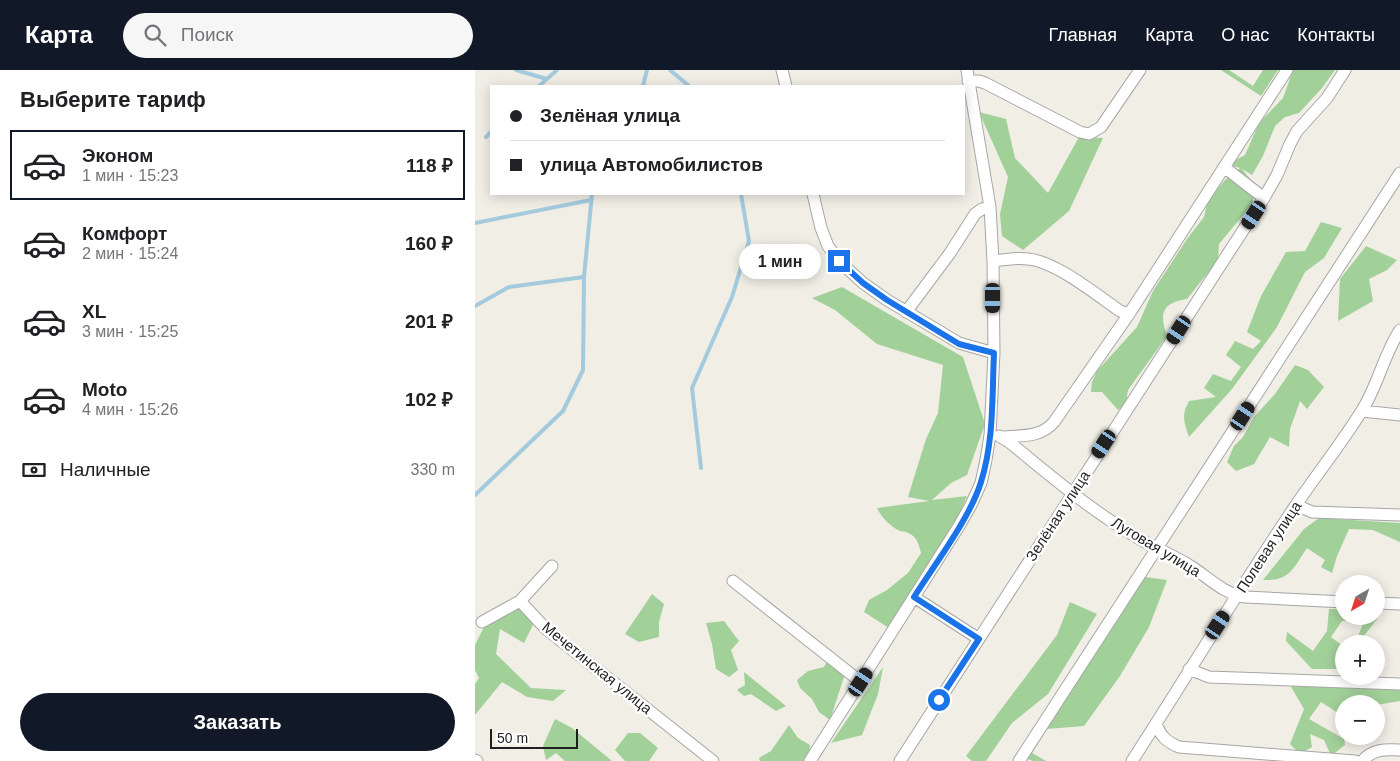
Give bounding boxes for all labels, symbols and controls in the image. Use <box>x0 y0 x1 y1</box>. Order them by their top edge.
search box <box>123 13 473 58</box>
text: Карта <box>25 21 93 48</box>
icon: search <box>141 21 169 49</box>
text: Поиск <box>181 24 233 45</box>
text: Главная <box>1049 25 1117 45</box>
text: Карта <box>1145 25 1193 45</box>
text: О нас <box>1221 25 1269 45</box>
text: Контакты <box>1297 25 1375 45</box>
text: Выберите тариф <box>20 87 206 112</box>
text: Зелёная улица <box>540 105 680 126</box>
icon: car <box>22 143 67 188</box>
text: Эконом <box>82 145 153 166</box>
text: улица Автомобилистов <box>540 154 763 175</box>
text: 118 ₽ <box>406 155 453 176</box>
text: 1 мин · 15:23 <box>82 167 178 184</box>
car <box>1239 198 1268 232</box>
icon: car <box>22 221 67 266</box>
text: Комфорт <box>82 223 167 244</box>
text: 160 ₽ <box>405 233 453 254</box>
callout: 1 мин <box>739 244 821 278</box>
text: 2 мин · 15:24 <box>82 245 178 262</box>
route end <box>828 250 850 272</box>
text: 1 мин <box>758 253 802 270</box>
car <box>985 283 1000 313</box>
icon: car <box>22 299 67 344</box>
text: XL <box>82 301 106 322</box>
text: 201 ₽ <box>405 311 453 332</box>
car <box>1164 313 1193 347</box>
text: 3 мин · 15:25 <box>82 323 178 340</box>
icon: car <box>22 377 67 422</box>
text: Moto <box>82 379 127 400</box>
text: 102 ₽ <box>405 389 453 410</box>
car <box>1228 399 1257 433</box>
text: 4 мин · 15:26 <box>82 401 178 418</box>
car <box>1089 427 1118 461</box>
icon: cash <box>20 456 48 484</box>
text: Наличные <box>60 459 151 480</box>
text: 330 m <box>411 461 455 478</box>
street label: Зелёная улица <box>1022 467 1093 564</box>
street label: Полевая улица <box>1233 497 1305 596</box>
street label: Луговая улица <box>1109 513 1204 580</box>
north arrow <box>1335 575 1385 625</box>
map controls <box>1335 575 1385 745</box>
car <box>1203 608 1232 642</box>
street label: Мечетинская улица <box>539 618 656 717</box>
button: + <box>1335 635 1385 685</box>
car <box>846 665 875 699</box>
route start <box>928 689 950 711</box>
button: Заказать <box>20 693 455 751</box>
button: − <box>1335 695 1385 745</box>
scale bar <box>490 726 577 749</box>
text: 50 m <box>497 730 528 746</box>

